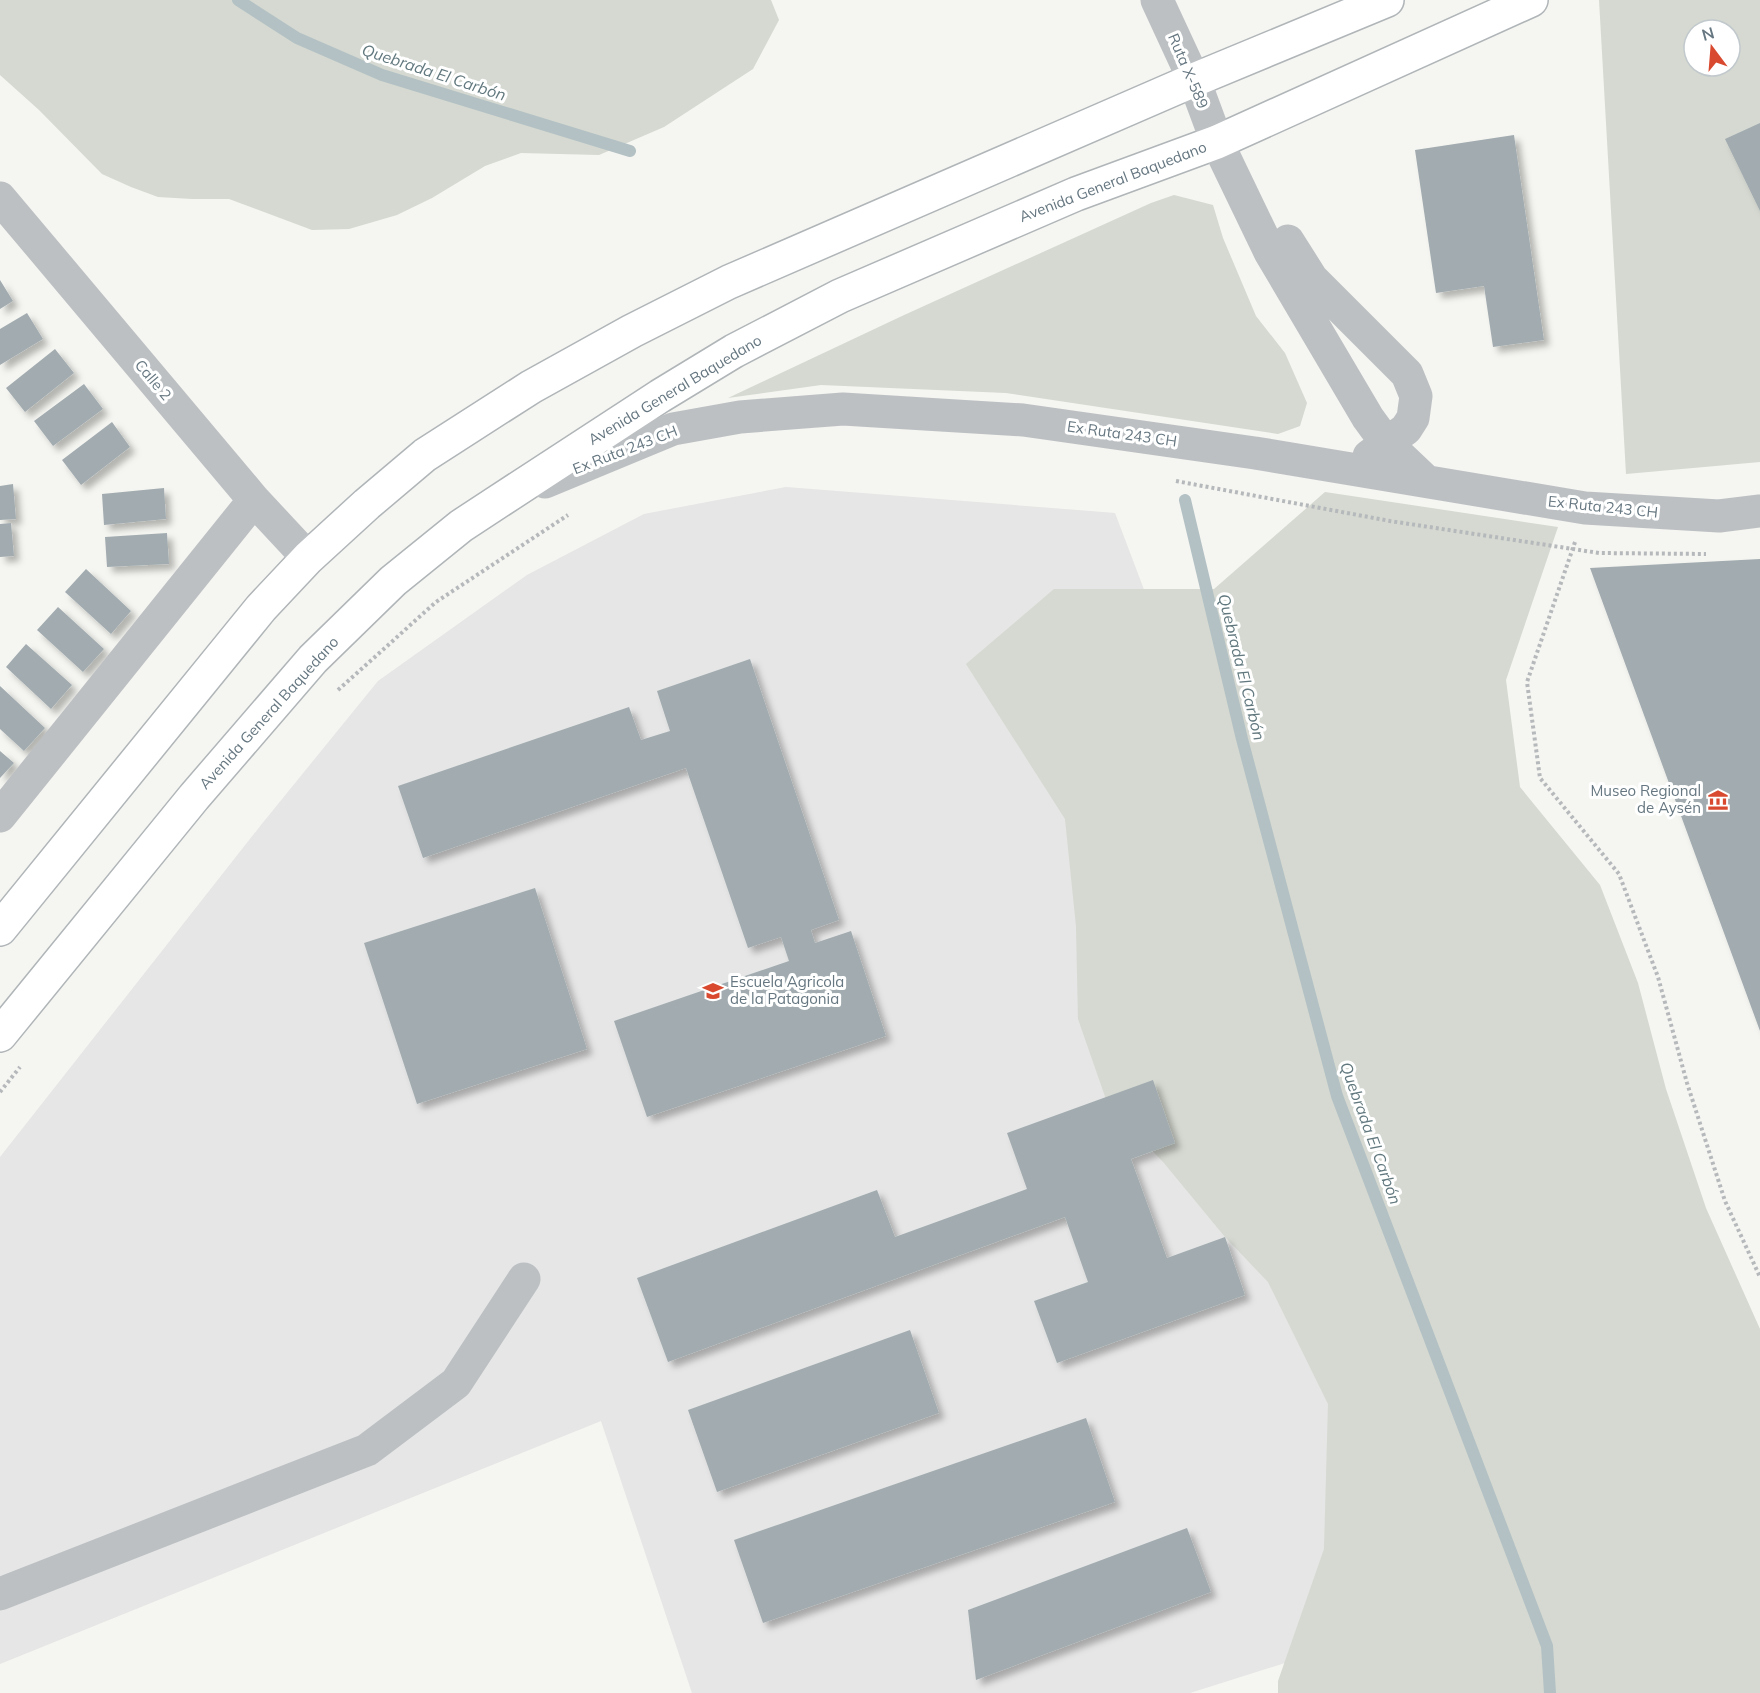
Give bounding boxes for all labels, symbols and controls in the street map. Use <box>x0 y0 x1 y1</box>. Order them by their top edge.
north arrow <box>1682 18 1742 78</box>
text: N <box>1699 22 1716 45</box>
street label: Ruta X-589 <box>1164 30 1213 111</box>
water label: Quebrada El Carbón <box>359 39 509 105</box>
street label: Avenida General Baquedano <box>1016 137 1209 226</box>
street label: Avenida General Baquedano <box>584 330 765 449</box>
street label: Calle 2 <box>131 355 176 404</box>
street label: Ex Ruta 243 CH <box>1066 416 1178 451</box>
street label: Ex Ruta 243 CH <box>570 421 680 478</box>
street label: Ex Ruta 243 CH <box>1547 491 1659 522</box>
water label: Quebrada El Carbón <box>1214 592 1270 742</box>
street label: Avenida General Baquedano <box>195 632 342 793</box>
place label: Museo Regional de Aysén <box>1590 781 1701 817</box>
museum icon: Museo Regional de Aysén <box>1706 788 1730 812</box>
place label: Escuela Agricola de la Patagonia <box>730 972 844 1008</box>
school or university icon: Escuela Agricola de la Patagonia <box>701 979 725 1003</box>
water label: Quebrada El Carbón <box>1336 1059 1406 1207</box>

